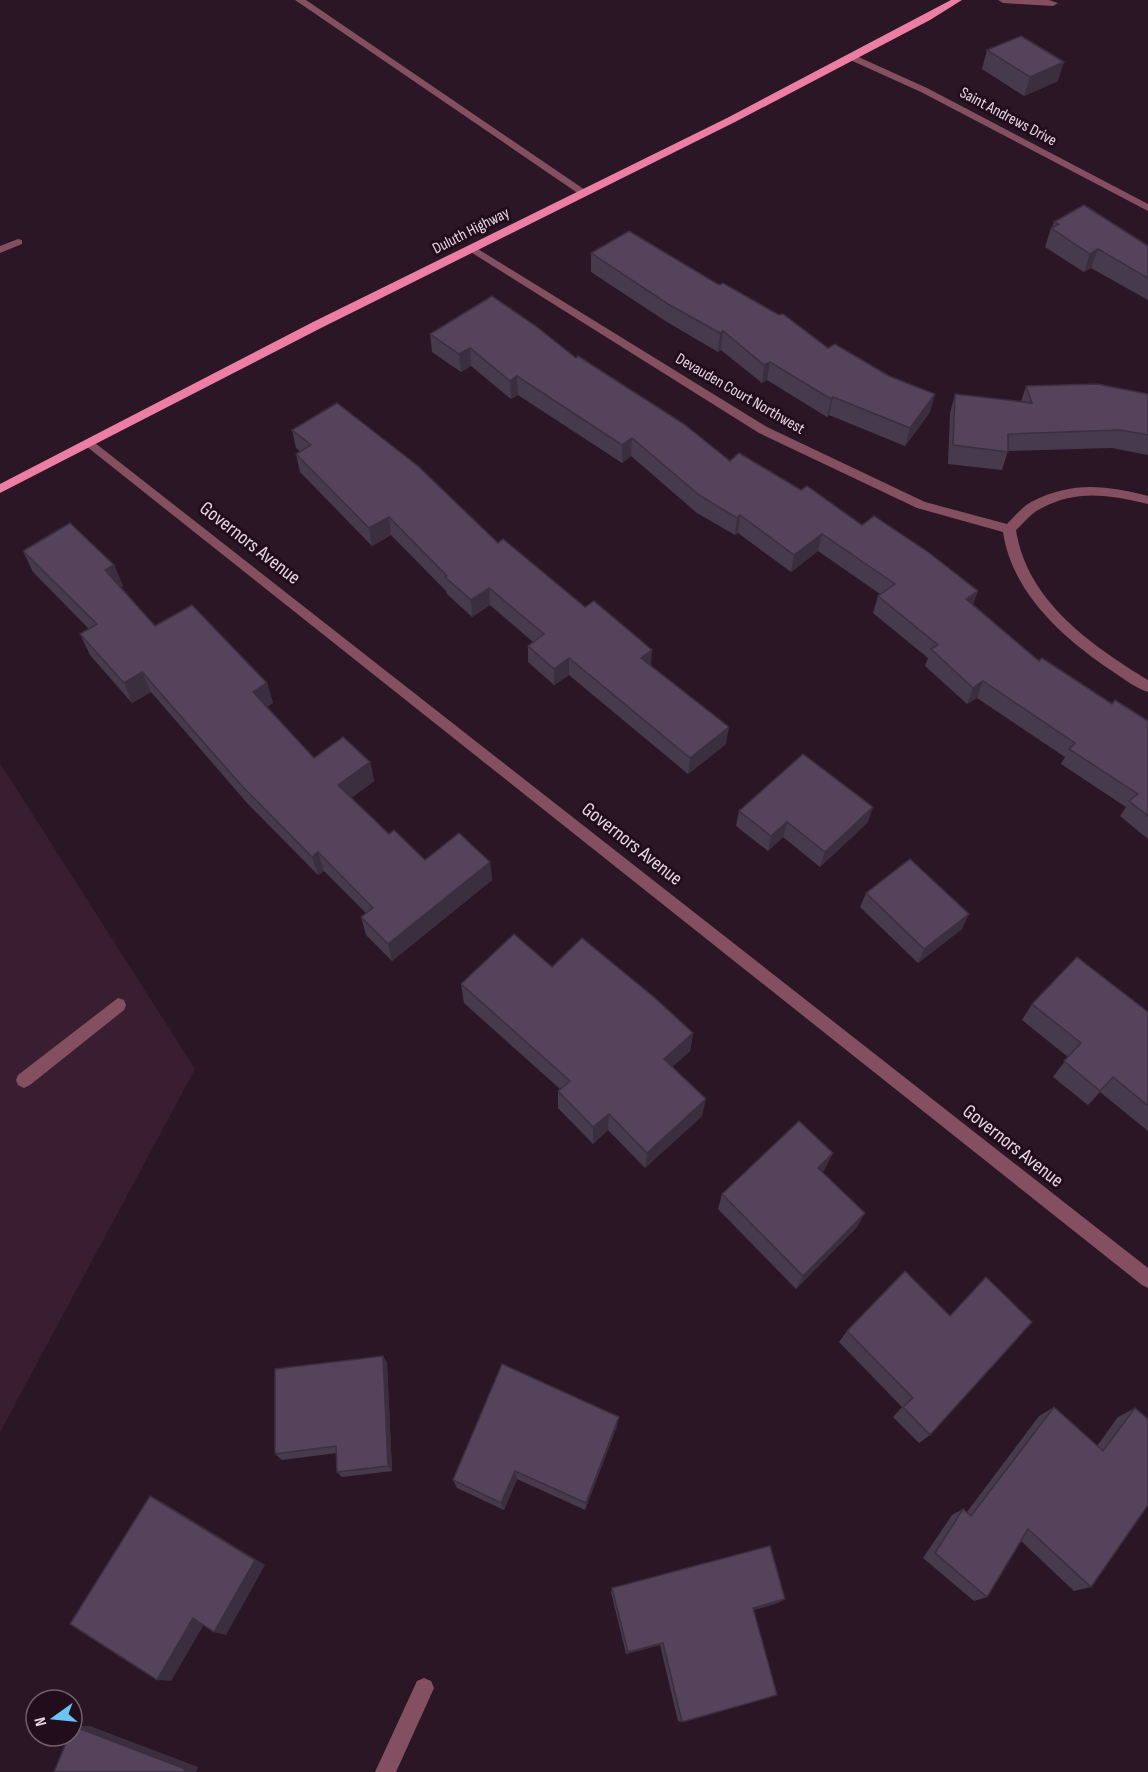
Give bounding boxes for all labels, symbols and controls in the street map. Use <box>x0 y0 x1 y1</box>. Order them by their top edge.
street label: Saint Andrews Drive <box>956 84 1060 150</box>
street label: Duluth Highway <box>429 204 513 258</box>
street label: Devauden Court Northwest <box>672 349 808 439</box>
street label: Governors Avenue <box>195 496 305 590</box>
street label: Governors Avenue <box>577 797 687 891</box>
street label: Governors Avenue <box>958 1099 1068 1193</box>
north arrow <box>24 1688 84 1748</box>
text: N <box>31 1715 51 1728</box>

